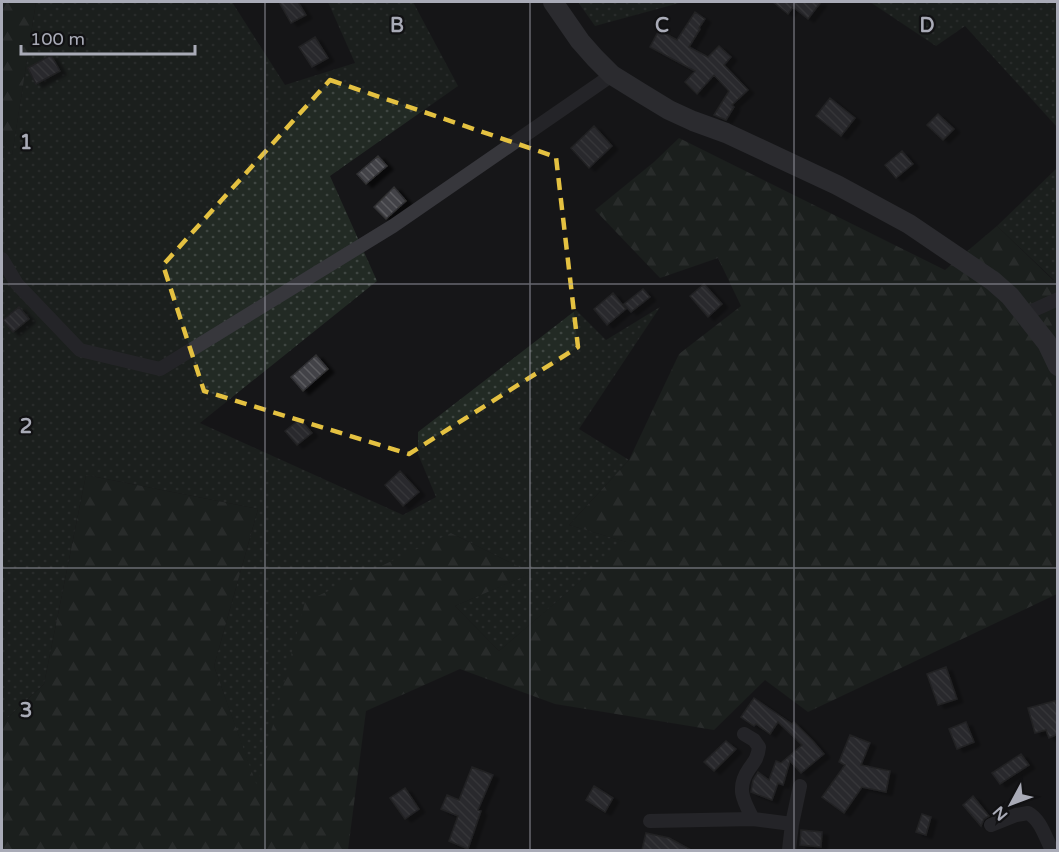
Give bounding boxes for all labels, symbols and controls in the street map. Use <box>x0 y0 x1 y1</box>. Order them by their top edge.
text: B <box>390 14 404 38</box>
text: C <box>655 14 669 38</box>
text: D <box>919 14 935 38</box>
scale bar <box>21 18 195 56</box>
text: 100 m <box>30 28 85 50</box>
text: 1 <box>20 131 32 155</box>
text: 2 <box>20 415 32 439</box>
text: 3 <box>20 699 32 723</box>
north arrow <box>981 774 1041 834</box>
text: N <box>989 802 1012 825</box>

